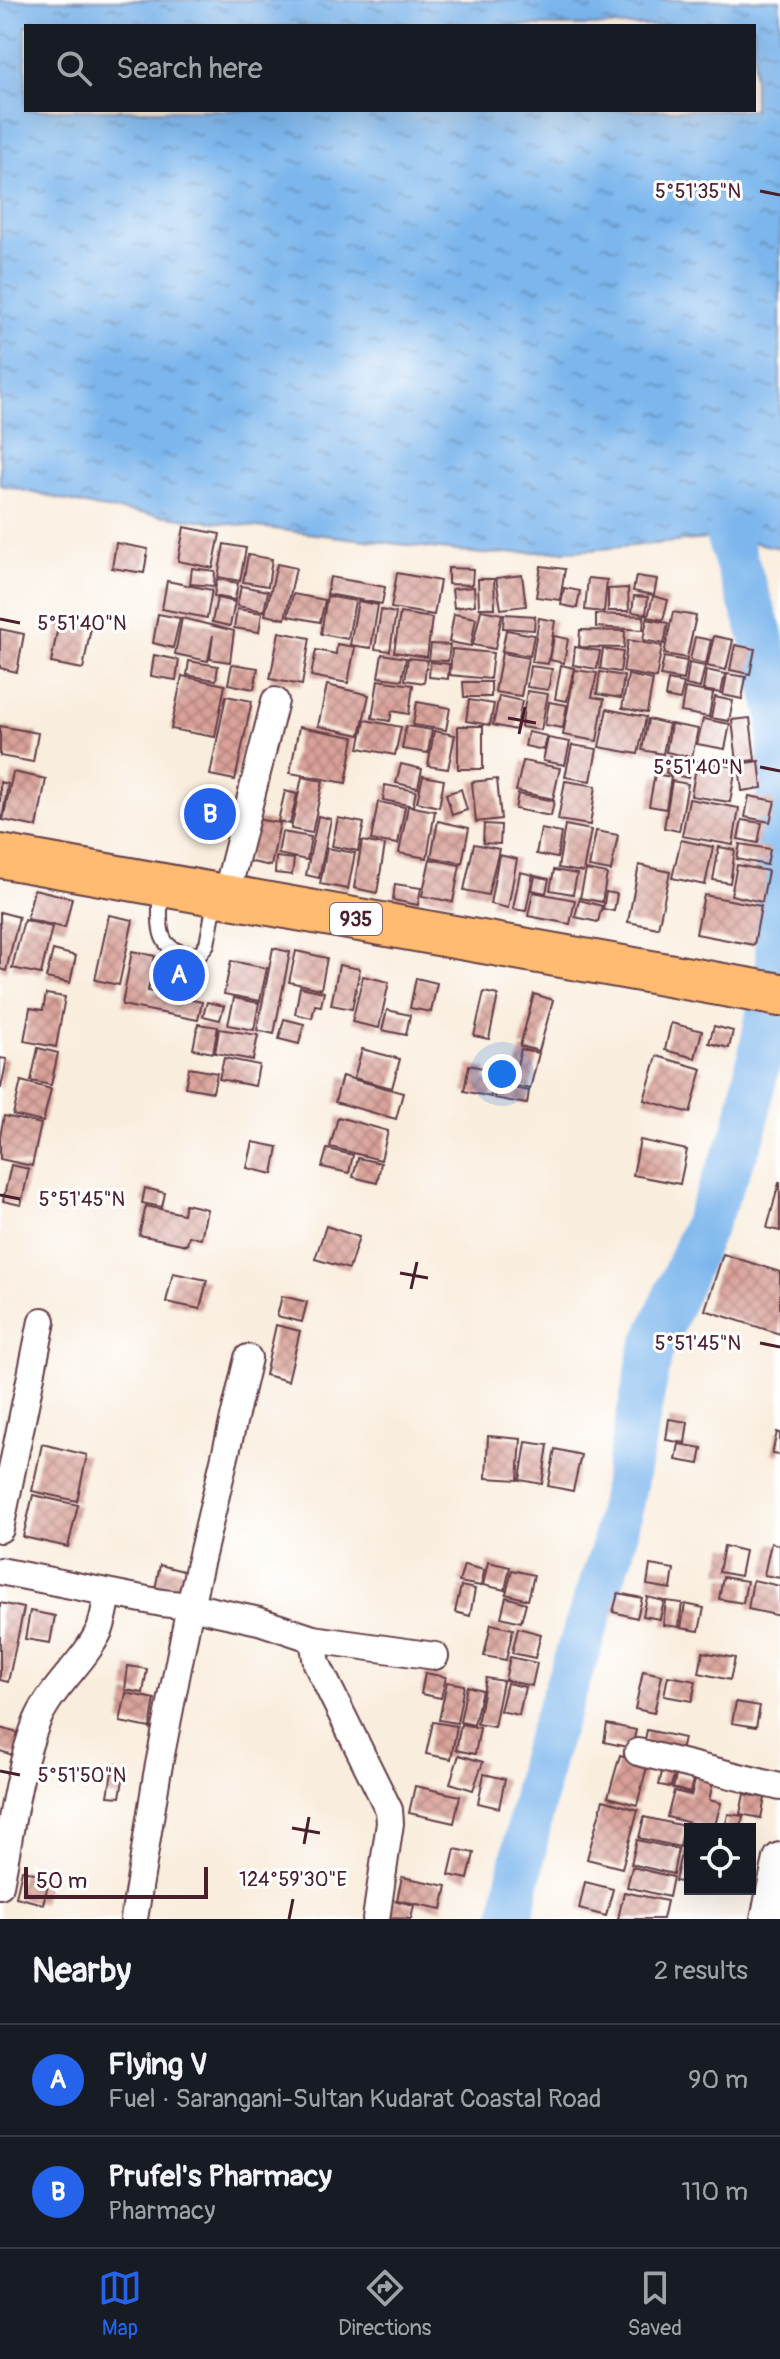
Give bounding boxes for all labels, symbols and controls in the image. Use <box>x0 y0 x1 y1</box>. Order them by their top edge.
search box <box>24 24 756 112</box>
icon: search <box>52 46 96 90</box>
text: Search here <box>116 50 263 87</box>
text: 5°51'35"N <box>655 179 741 204</box>
text: 5°51'40"N <box>37 611 127 636</box>
text: 5°51'40"N <box>653 755 743 780</box>
pin: B <box>184 784 236 844</box>
road number: 935 <box>330 903 382 935</box>
pin: A <box>153 945 205 1005</box>
your location <box>482 1054 522 1094</box>
text: 5°51'45"N <box>39 1187 125 1212</box>
text: 5°51'45"N <box>655 1331 741 1356</box>
text: 5°51'50"N <box>38 1763 126 1788</box>
map controls <box>684 1823 756 1895</box>
button: locate <box>684 1823 756 1895</box>
scale bar <box>24 1863 208 1899</box>
text: 50 m <box>36 1867 87 1895</box>
text: 124°59'30"E <box>239 1867 347 1892</box>
text: Nearby <box>32 1950 131 1993</box>
text: 2 results <box>654 1955 748 1987</box>
text: Flying V <box>108 2046 208 2083</box>
text: A <box>50 2064 66 2096</box>
text: 90 m <box>688 2064 748 2096</box>
text: Fuel · Sarangani-Sultan Kudarat Coastal Road <box>108 2083 602 2115</box>
text: Prufel's Pharmacy <box>108 2158 332 2195</box>
text: B <box>51 2176 65 2208</box>
text: 110 m <box>681 2176 748 2208</box>
text: Pharmacy <box>108 2195 215 2227</box>
tab: Map <box>98 2266 142 2342</box>
tab: Directions <box>338 2266 431 2342</box>
tab: Saved <box>627 2266 682 2342</box>

